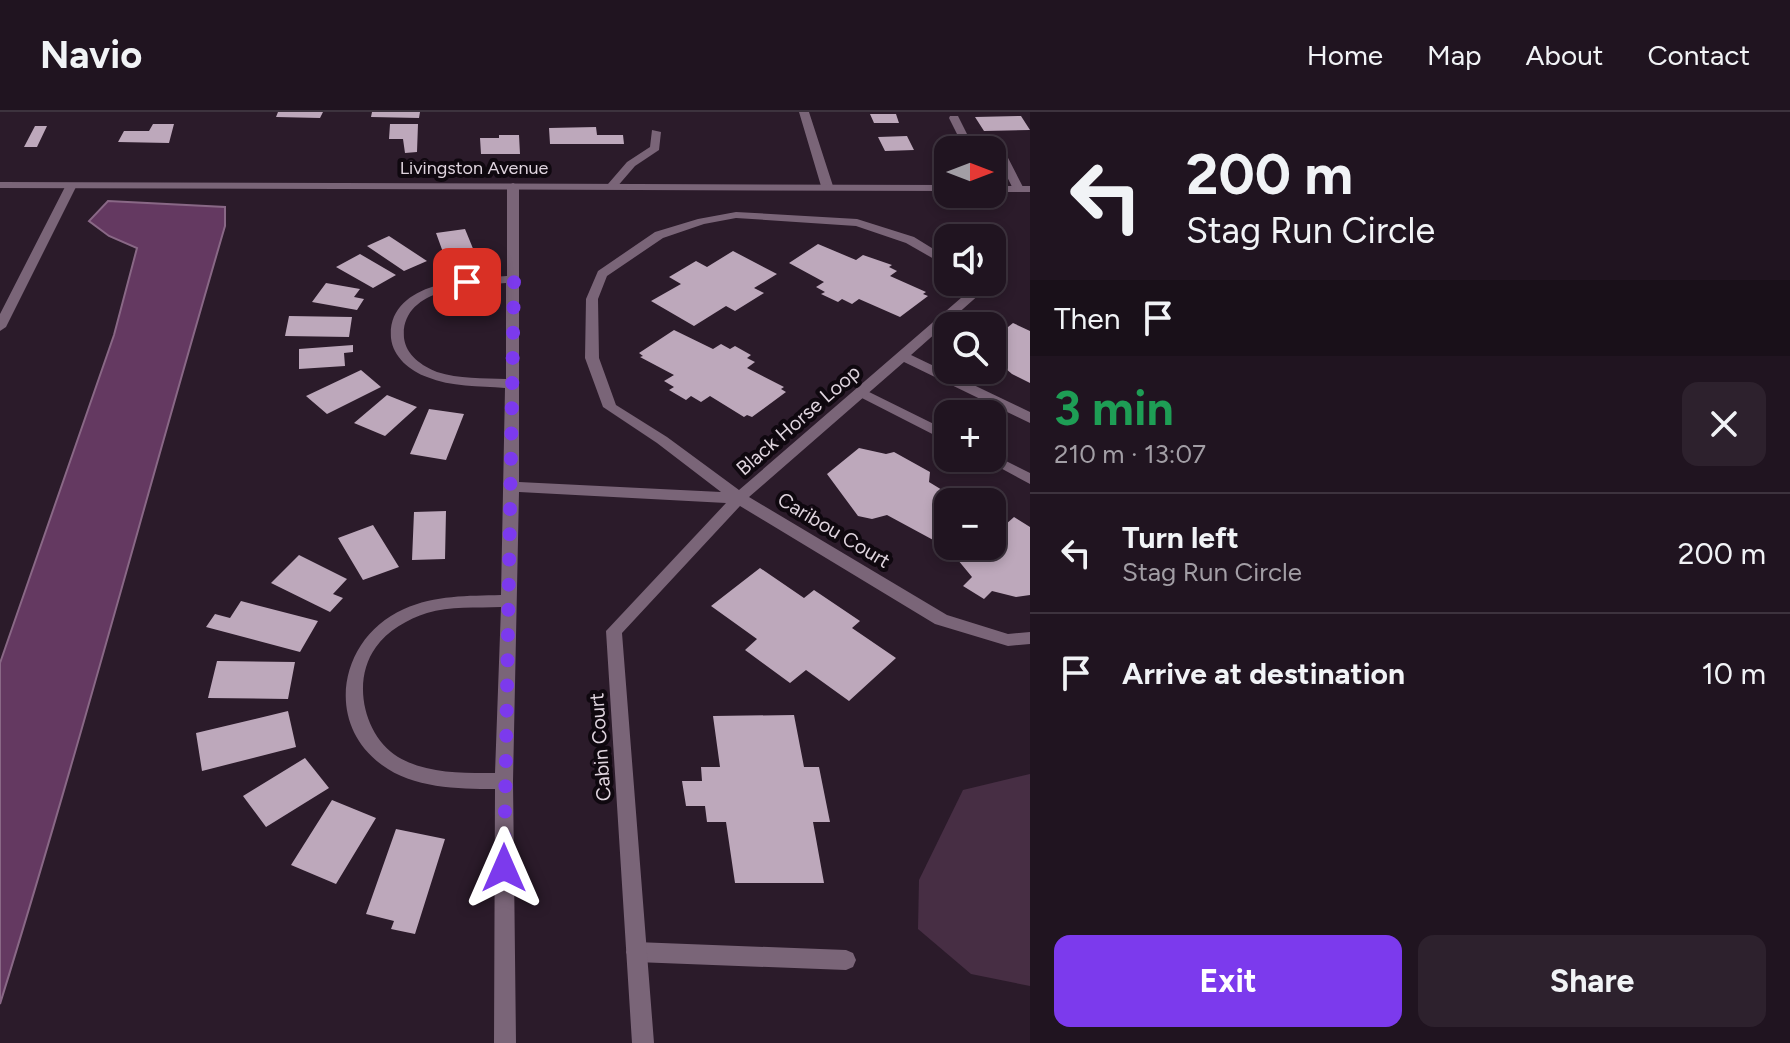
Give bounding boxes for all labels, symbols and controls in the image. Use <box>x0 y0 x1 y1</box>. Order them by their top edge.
text: Navio <box>40 32 142 78</box>
text: Home <box>1307 38 1383 72</box>
text: Map <box>1427 38 1482 72</box>
text: About <box>1526 38 1603 72</box>
text: Contact <box>1647 38 1750 72</box>
north arrow <box>934 136 1006 208</box>
map controls <box>934 136 1006 560</box>
text: 200 m <box>1186 141 1353 208</box>
icon: left <box>1054 144 1158 248</box>
street label: Livingston Avenue <box>400 157 548 179</box>
text: Stag Run Circle <box>1186 209 1435 252</box>
button: sound <box>934 224 1006 296</box>
pin <box>433 248 501 316</box>
icon: arrive <box>445 260 489 304</box>
icon: arrive <box>1136 296 1180 340</box>
text: Then <box>1054 300 1120 337</box>
button: search <box>934 312 1006 384</box>
street label: Black Horse Loop <box>731 360 865 480</box>
text: 3 min <box>1054 379 1174 437</box>
button: close <box>1682 382 1766 466</box>
button: + <box>934 400 1006 472</box>
text: 210 m · 13:07 <box>1054 438 1206 470</box>
street label: Caribou Court <box>773 487 895 573</box>
button: − <box>934 488 1006 560</box>
text: Turn left <box>1122 519 1239 556</box>
icon: left <box>1054 531 1098 575</box>
text: 200 m <box>1678 535 1766 572</box>
text: Stag Run Circle <box>1122 556 1302 588</box>
icon: arrive <box>1054 651 1098 695</box>
text: Arrive at destination <box>1122 655 1405 692</box>
text: 10 m <box>1701 655 1766 692</box>
street label: Cabin Court <box>584 692 616 802</box>
position arrow <box>462 826 546 910</box>
button: Exit <box>1054 935 1402 1027</box>
button: Share <box>1418 935 1766 1027</box>

